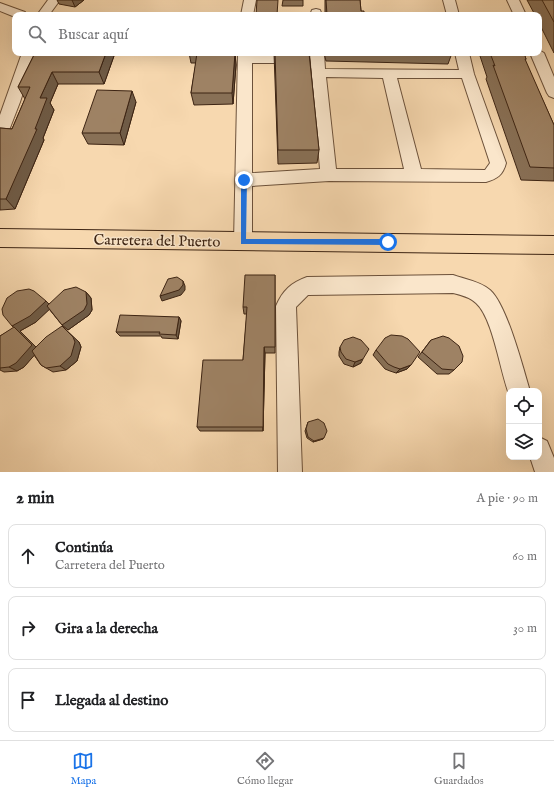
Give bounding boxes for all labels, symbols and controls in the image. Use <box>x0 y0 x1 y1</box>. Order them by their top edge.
search box <box>12 12 542 56</box>
icon: search <box>26 23 48 45</box>
text: Buscar aquí <box>58 25 128 44</box>
route end <box>235 171 253 189</box>
street label: Carretera del Puerto <box>93 230 221 252</box>
route start <box>379 233 397 251</box>
map controls <box>506 388 542 460</box>
button: locate <box>506 388 542 424</box>
button: layers <box>506 424 542 460</box>
text: 2 min <box>16 488 54 509</box>
text: A pie · 90 m <box>477 490 538 507</box>
text: Continúa <box>55 538 113 557</box>
icon: ahead <box>17 545 39 567</box>
text: 60 m <box>512 548 537 565</box>
text: Carretera del Puerto <box>55 557 165 574</box>
icon: right <box>17 617 39 639</box>
text: Gira a la derecha <box>55 619 158 638</box>
text: 30 m <box>513 620 537 637</box>
icon: arrive <box>17 689 39 711</box>
text: Llegada al destino <box>55 691 168 710</box>
tab: Mapa <box>70 750 96 788</box>
tab: Cómo llegar <box>237 750 293 788</box>
tab: Guardados <box>434 750 484 788</box>

